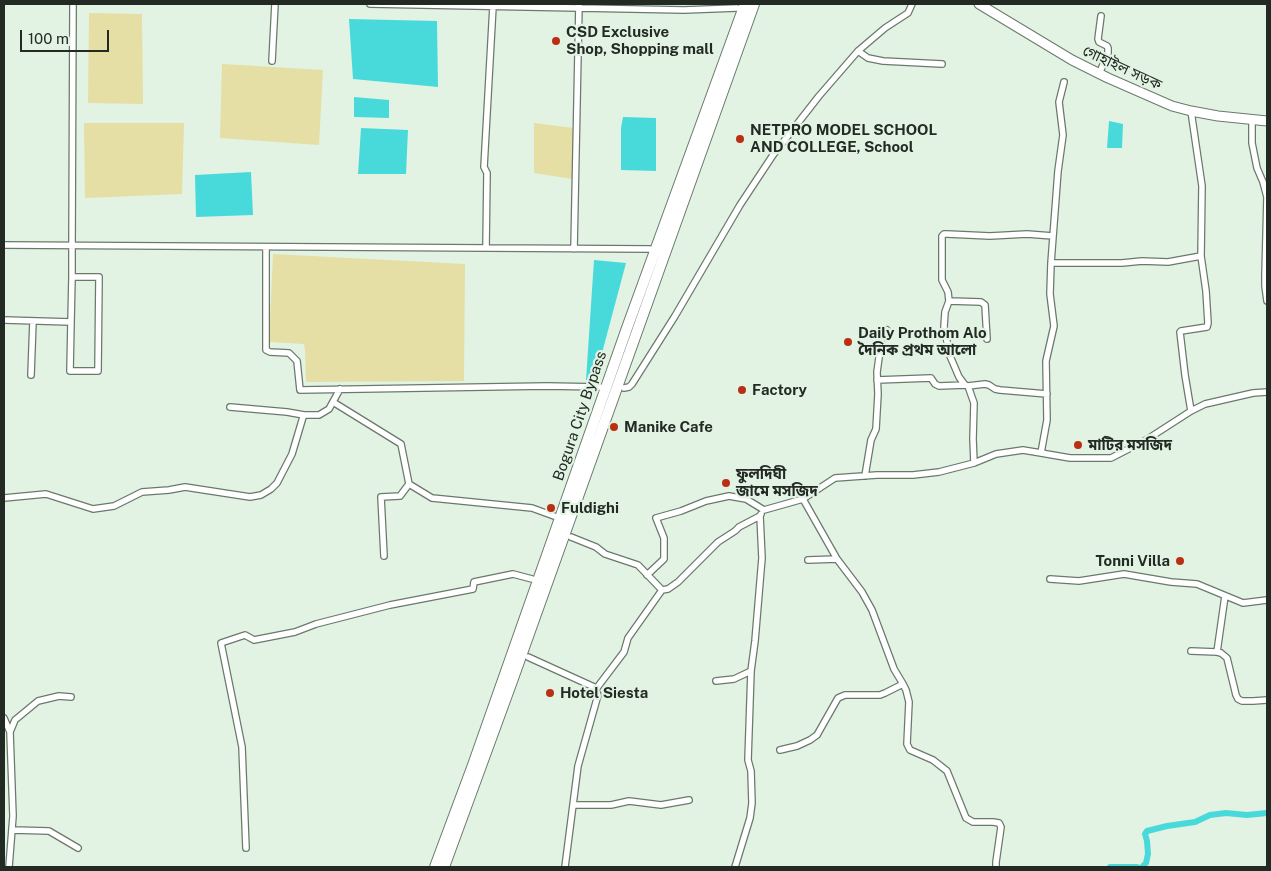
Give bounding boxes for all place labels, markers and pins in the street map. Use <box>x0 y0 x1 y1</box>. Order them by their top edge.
place label: CSD Exclusive Shop, Shopping mall <box>566 23 714 58</box>
marker: CSD Exclusive Shop, Shopping mall <box>550 35 562 47</box>
place label: NETPRO MODEL SCHOOL AND COLLEGE, School <box>750 121 937 156</box>
marker: NETPRO MODEL SCHOOL AND COLLEGE, School <box>734 133 746 145</box>
place label: Daily Prothom Alo দৈনিক প্রথম আলো <box>858 324 987 359</box>
marker: Daily Prothom Alo দৈনিক প্রথম আলো <box>842 336 854 348</box>
place label: Factory <box>752 381 807 399</box>
marker: Factory <box>736 384 748 396</box>
place label: Manike Cafe <box>624 418 713 436</box>
marker: Manike Cafe <box>608 421 620 433</box>
place label: মাটির মসজিদ <box>1088 436 1172 454</box>
marker: মাটির মসজিদ <box>1072 439 1084 451</box>
place label: ফুলদিঘী জামে মসজিদ <box>736 465 818 500</box>
marker: ফুলদিঘী জামে মসজিদ <box>720 477 732 489</box>
place label: Fuldighi <box>561 499 619 517</box>
marker: Fuldighi <box>545 502 557 514</box>
place label: Tonni Villa <box>1095 552 1170 570</box>
marker: Tonni Villa <box>1174 555 1186 567</box>
place label: Hotel Siesta <box>560 684 648 702</box>
marker: Hotel Siesta <box>544 687 556 699</box>

